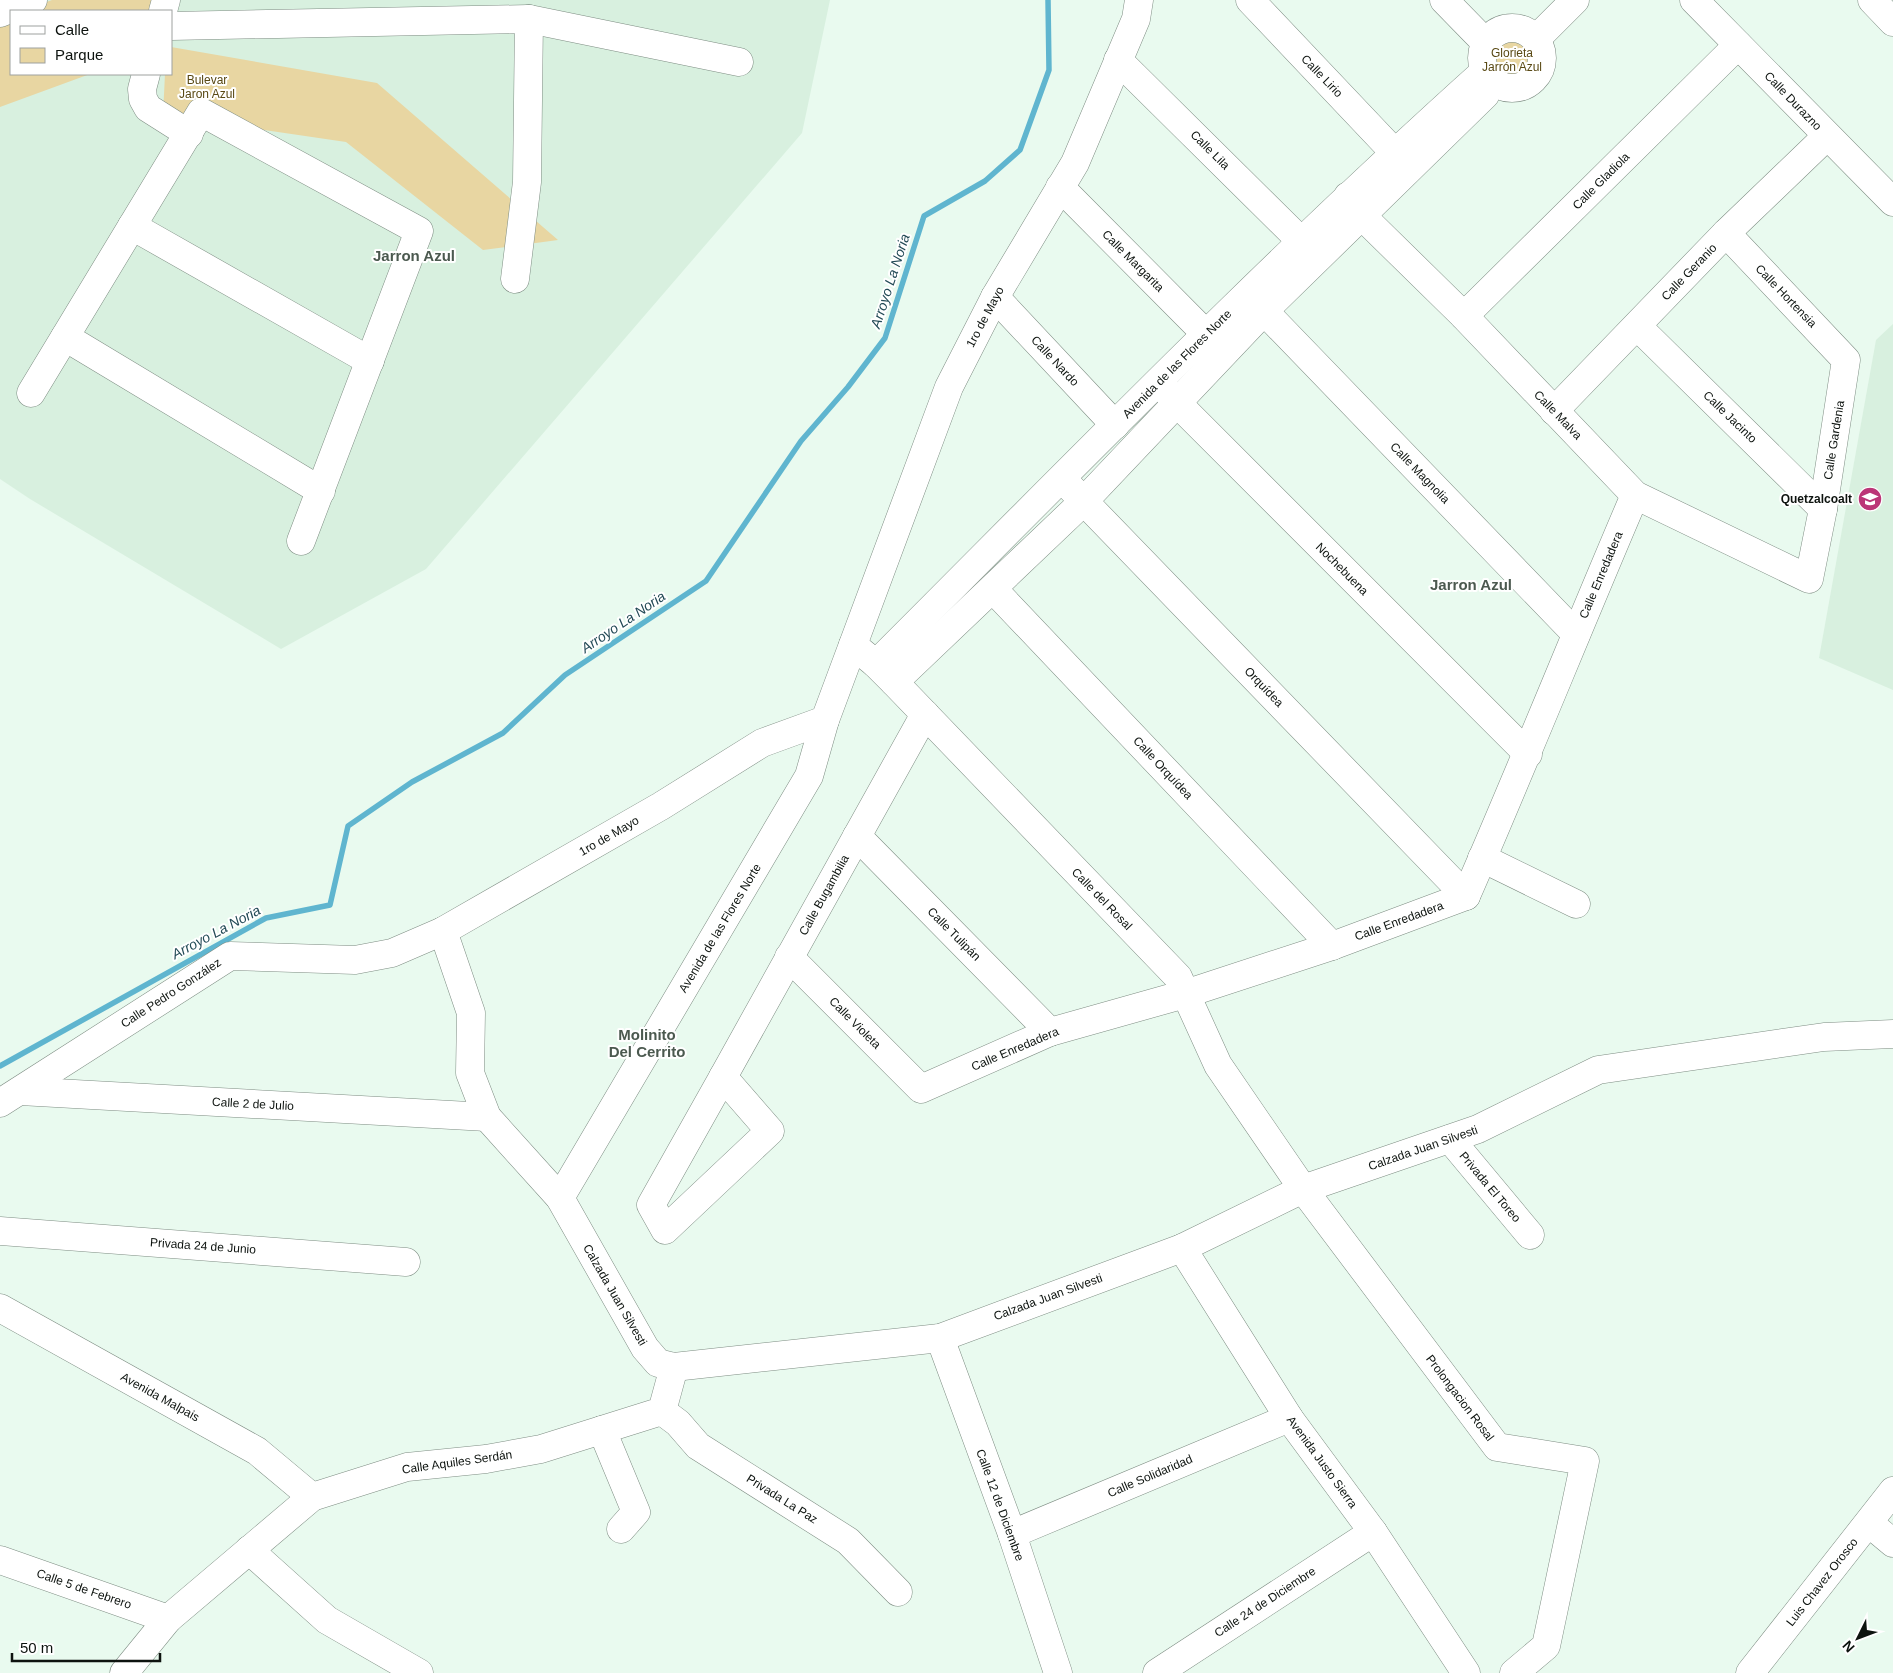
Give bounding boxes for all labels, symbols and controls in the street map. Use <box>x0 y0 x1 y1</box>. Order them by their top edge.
legend <box>10 10 172 75</box>
text: Calle <box>55 21 89 38</box>
text: Parque <box>55 46 103 63</box>
park label: Glorieta Jarrón Azul <box>1482 46 1542 74</box>
street label: Calle Lirio <box>1298 52 1346 100</box>
street label: Calle Durazno <box>1762 69 1825 133</box>
park label: Bulevar Jaron Azul <box>179 73 235 101</box>
street label: Calle Lila <box>1188 128 1233 173</box>
street label: Calle Gladiola <box>1570 149 1633 212</box>
street label: Calle Margarita <box>1099 227 1167 295</box>
water label: Arroyo La Noria <box>867 232 913 331</box>
street label: Calle Geranio <box>1658 241 1720 303</box>
district label: Jarron Azul <box>373 247 455 264</box>
street label: Calle Hortensia <box>1752 262 1820 331</box>
street label: 1ro de Mayo <box>963 284 1007 350</box>
street label: Avenida de las Flores Norte <box>1120 307 1234 421</box>
street label: Calle Nardo <box>1028 333 1082 389</box>
street label: Calle Malva <box>1531 388 1585 443</box>
street label: Calle Jacinto <box>1700 388 1760 446</box>
street label: Calle Gardenia <box>1821 399 1847 481</box>
street label: Calle Magnolia <box>1387 440 1453 507</box>
school or university icon: Quetzalcoalt <box>1857 486 1883 512</box>
place label: Quetzalcoalt <box>1781 492 1852 506</box>
street label: Calle Enredadera <box>1576 529 1626 621</box>
street label: Nochebuena <box>1313 540 1371 598</box>
district label: Jarron Azul <box>1430 576 1512 593</box>
water label: Arroyo La Noria <box>577 588 668 657</box>
street label: Orquídea <box>1242 664 1287 710</box>
street label: Calle Orquídea <box>1130 734 1196 803</box>
street label: 1ro de Mayo <box>577 813 642 859</box>
street label: Calle Bugambilia <box>796 852 852 938</box>
street label: Avenida de las Flores Norte <box>676 861 764 995</box>
street label: Calle del Rosal <box>1069 865 1135 933</box>
street label: Calle Enredadera <box>1353 898 1446 944</box>
water label: Arroyo La Noria <box>168 902 263 963</box>
street label: Calle Tulipán <box>925 905 983 963</box>
street label: Calle Pedro González <box>118 955 224 1031</box>
street label: Calle Violeta <box>826 994 884 1052</box>
street label: Calle Enredadera <box>969 1024 1061 1074</box>
district label: Molinito Del Cerrito <box>609 1026 685 1060</box>
street label: Calle 2 de Julio <box>212 1095 295 1113</box>
street label: Calzada Juan Silvesti <box>1366 1123 1480 1173</box>
street label: Privada El Toreo <box>1456 1149 1524 1225</box>
street label: Privada 24 de Junio <box>150 1235 257 1257</box>
street label: Calzada Juan Silvesti <box>580 1242 650 1348</box>
street label: Calzada Juan Silvesti <box>992 1271 1104 1323</box>
street label: Prolongacion Rosal <box>1423 1352 1497 1444</box>
street label: Avenida Malpais <box>118 1370 202 1424</box>
street label: Avenida Justo Sierra <box>1284 1413 1360 1511</box>
street label: Calle Aquiles Serdán <box>401 1447 513 1477</box>
street label: Calle 12 de Diciembre <box>973 1447 1027 1563</box>
street label: Calle Solidaridad <box>1106 1452 1194 1500</box>
street label: Privada La Paz <box>744 1471 820 1527</box>
street label: Luis Chavez Orosco <box>1783 1535 1861 1629</box>
street label: Calle 24 de Diciembre <box>1212 1564 1319 1640</box>
street label: Calle 5 de Febrero <box>35 1566 134 1612</box>
north arrow <box>1833 1613 1883 1663</box>
scale bar <box>12 1630 160 1662</box>
text: N <box>1839 1638 1858 1656</box>
text: 50 m <box>20 1639 53 1656</box>

